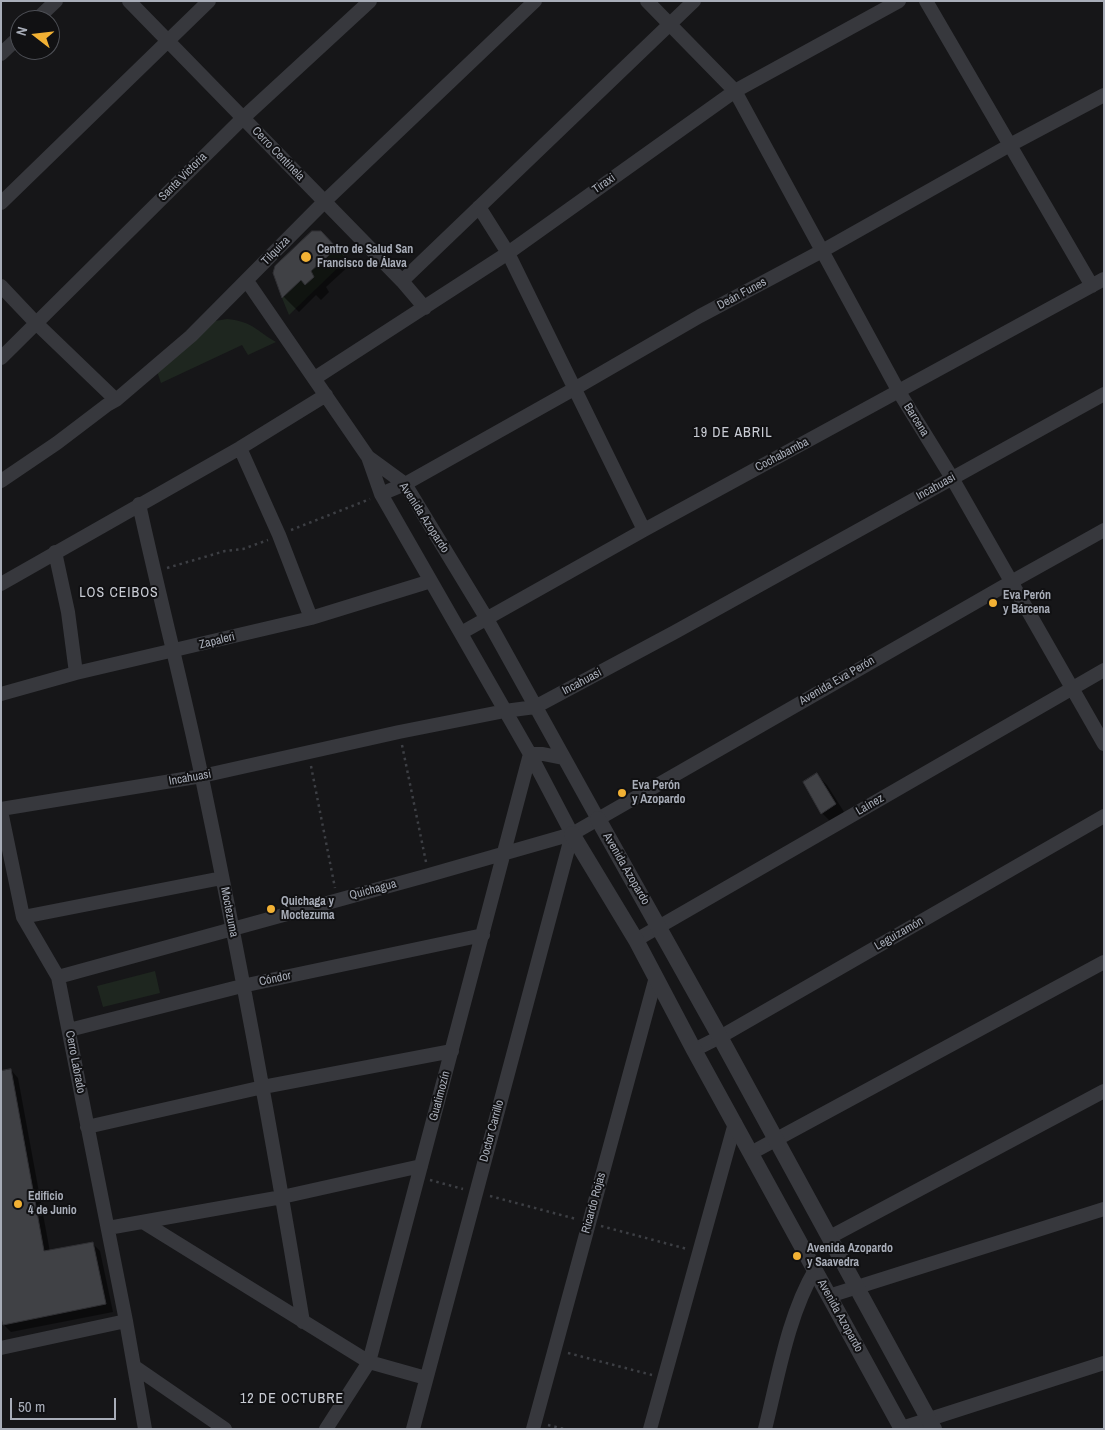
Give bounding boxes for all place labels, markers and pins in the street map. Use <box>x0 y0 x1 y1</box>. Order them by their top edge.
place label: Centro de Salud San Francisco de Álava <box>317 243 413 271</box>
marker: Centro de Salud San Francisco de Álava <box>299 250 313 264</box>
place label: Eva Perón y Bárcena <box>1003 589 1051 617</box>
marker: Eva Perón y Bárcena <box>987 597 999 609</box>
place label: Eva Perón y Azopardo <box>632 779 686 807</box>
marker: Eva Perón y Azopardo <box>616 787 628 799</box>
place label: Quichaga y Moctezuma <box>281 895 335 923</box>
marker: Quichaga y Moctezuma <box>265 903 277 915</box>
place label: Edificio 4 de Junio <box>28 1190 77 1218</box>
marker: Edificio 4 de Junio <box>12 1198 24 1210</box>
place label: Avenida Azopardo y Saavedra <box>807 1242 893 1270</box>
marker: Avenida Azopardo y Saavedra <box>791 1250 803 1262</box>

